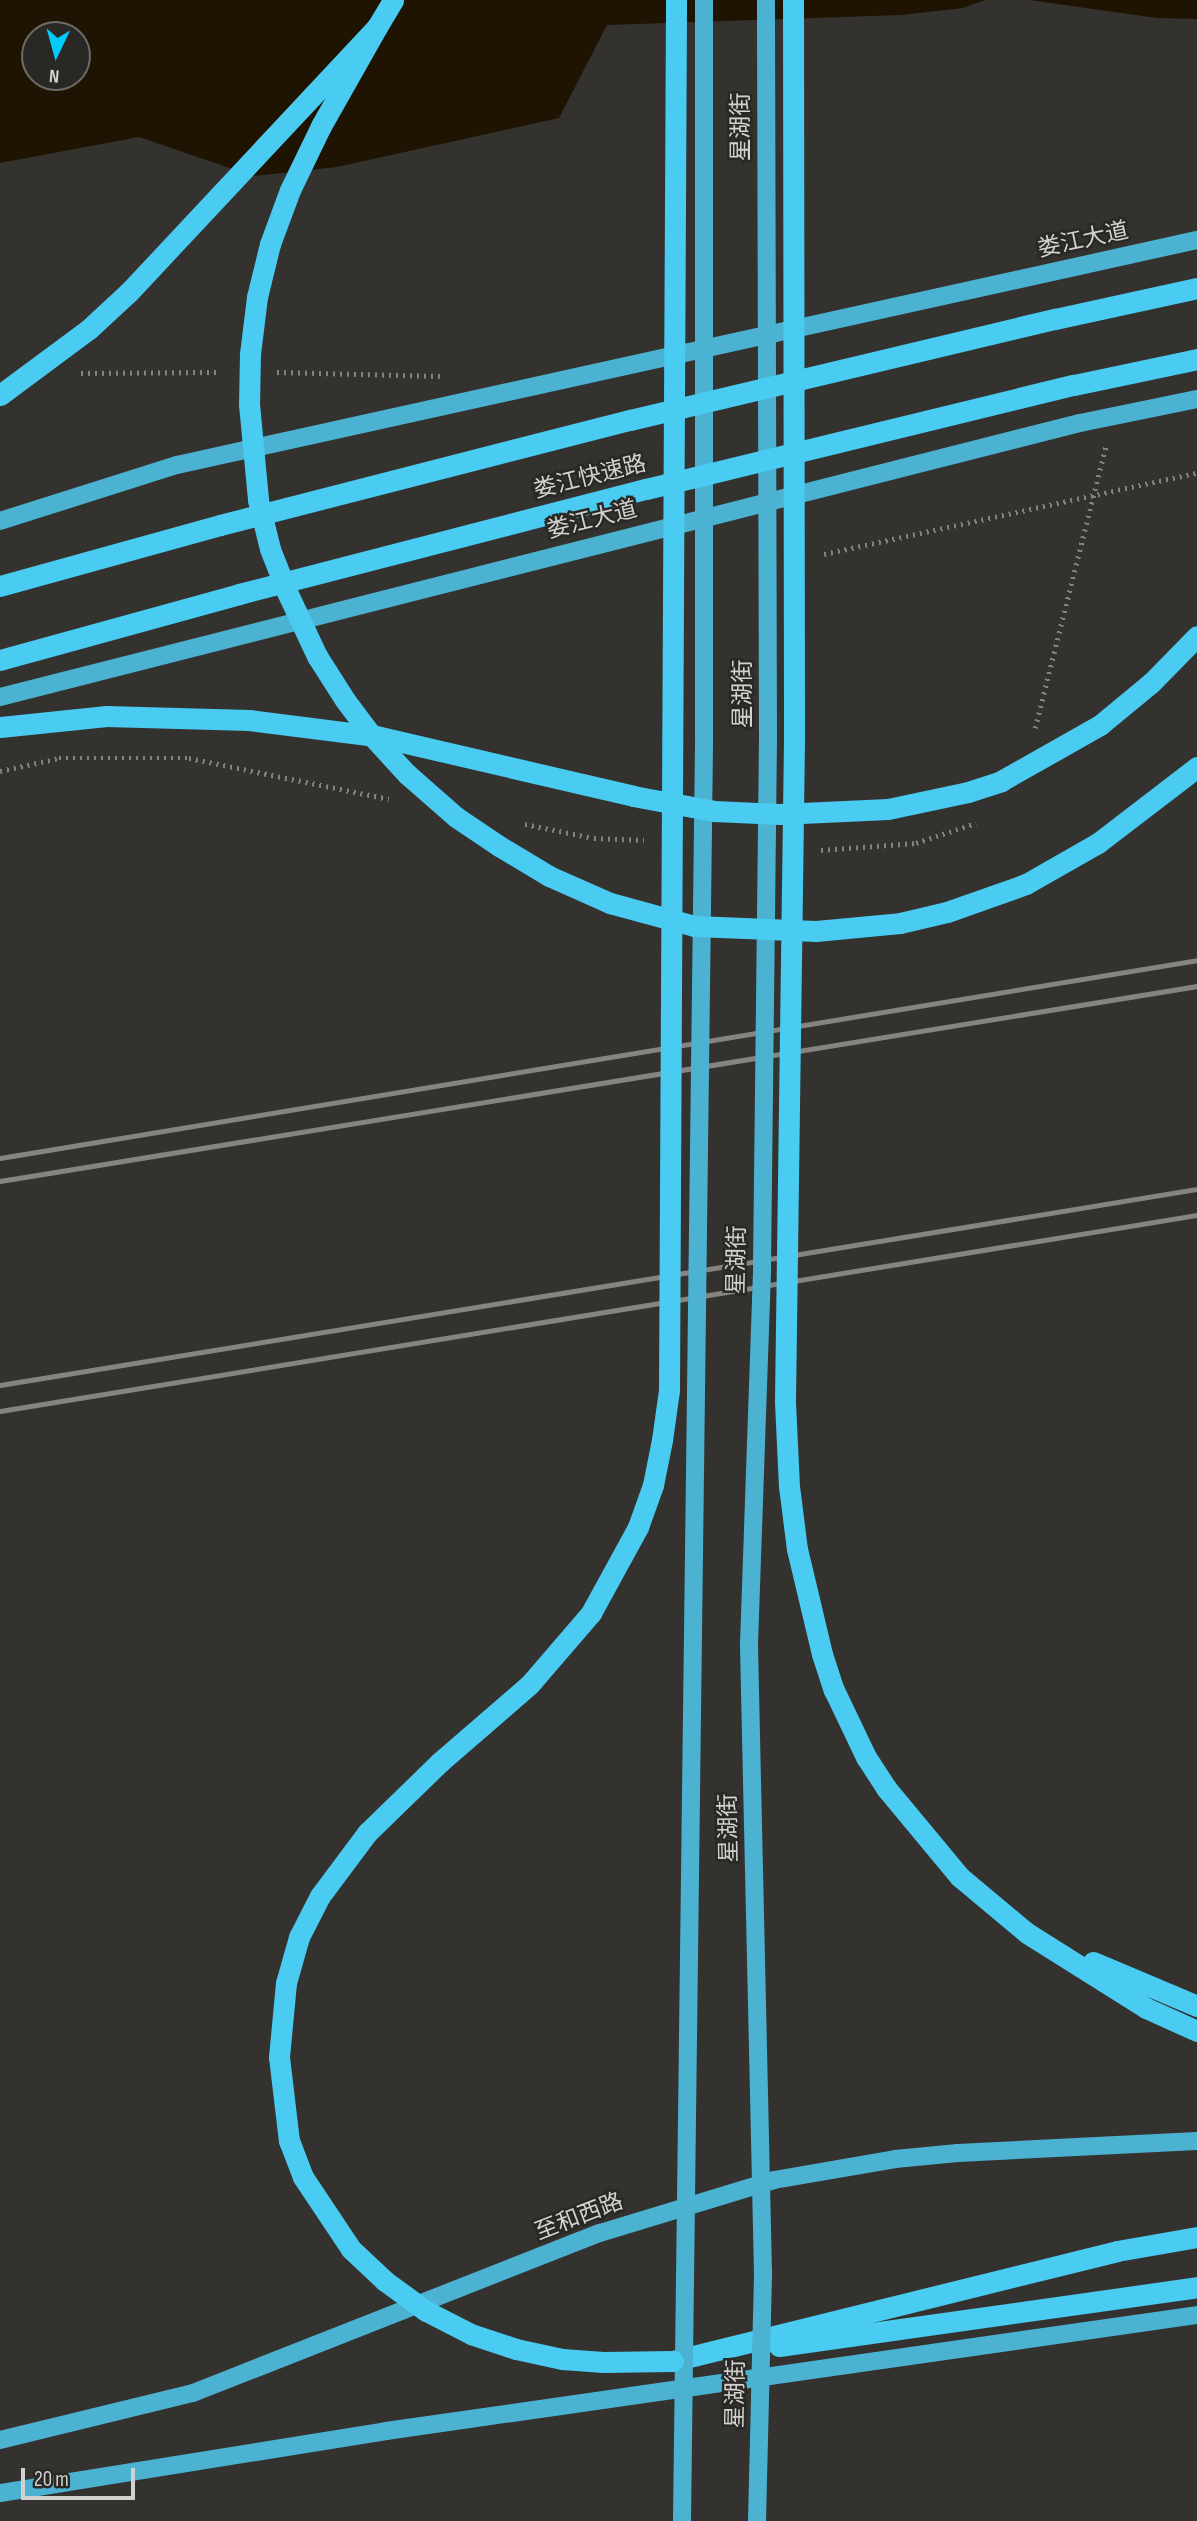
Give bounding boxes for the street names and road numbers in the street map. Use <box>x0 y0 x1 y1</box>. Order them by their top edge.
street label: 星湖街 <box>727 93 755 161</box>
street label: 娄江大道 <box>1035 217 1131 263</box>
street label: 娄江快速路 <box>531 450 649 504</box>
street label: 娄江大道 <box>544 495 640 545</box>
street label: 星湖街 <box>729 660 757 728</box>
street label: 星湖街 <box>723 1225 751 1295</box>
street label: 星湖街 <box>715 1793 743 1863</box>
street label: 至和西路 <box>531 2188 627 2246</box>
street label: 星湖街 <box>722 2359 750 2429</box>

